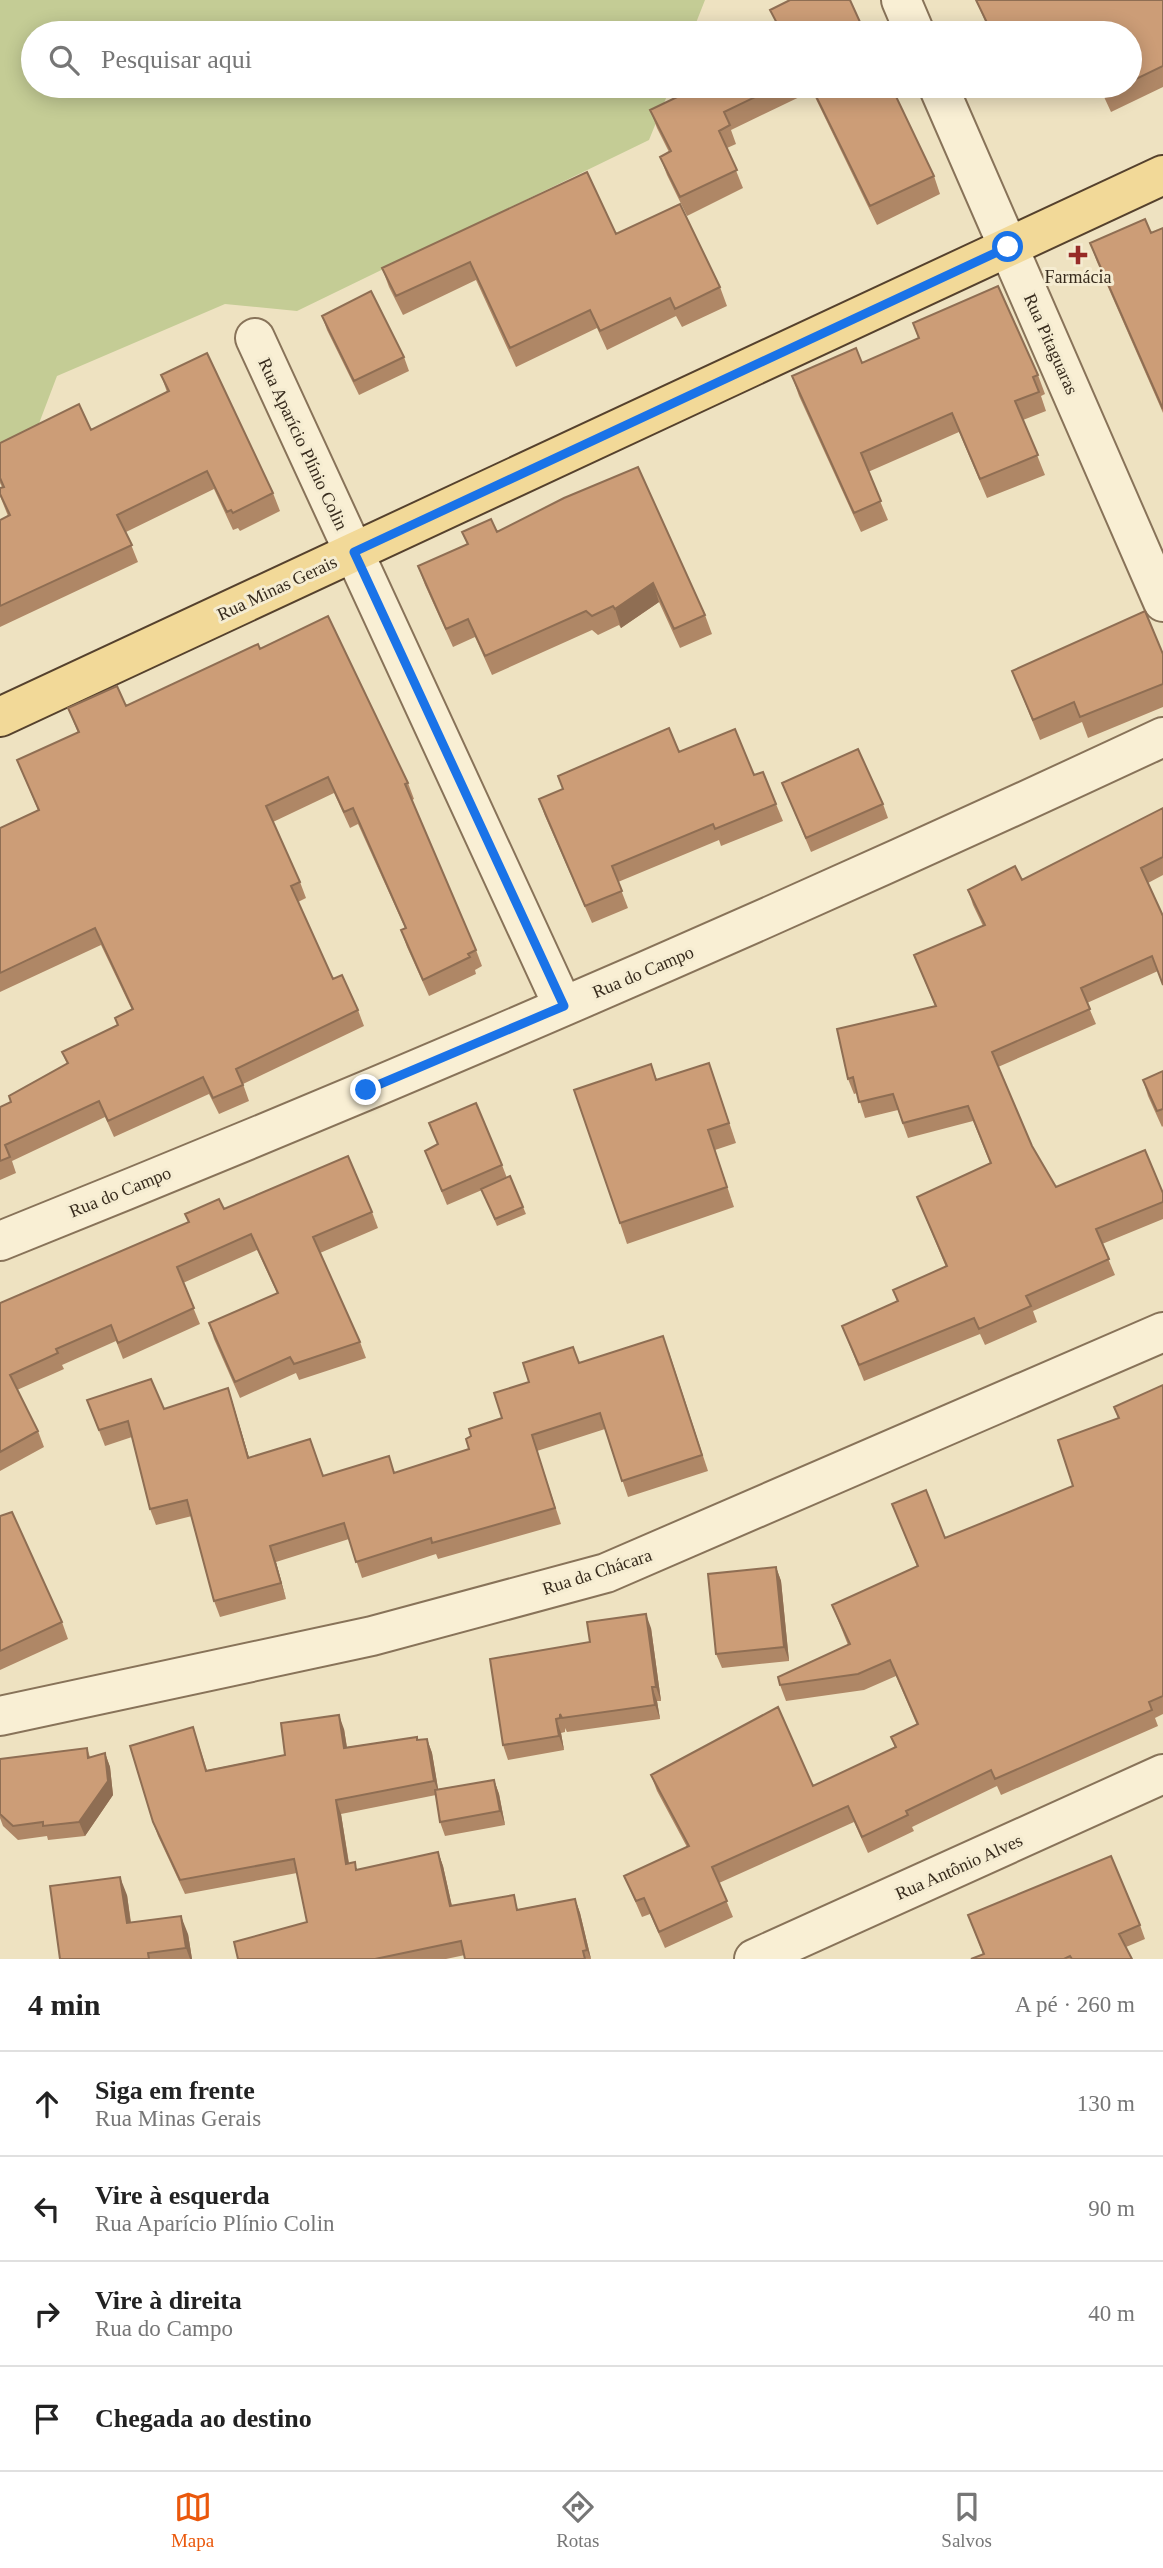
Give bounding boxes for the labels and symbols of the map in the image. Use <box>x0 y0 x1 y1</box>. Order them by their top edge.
route start <box>992 231 1023 262</box>
marker: Farmácia <box>1070 247 1086 263</box>
place label: Farmácia <box>1045 267 1111 287</box>
street label: Rua Pitaguaras <box>1020 290 1082 398</box>
street label: Rua Aparício Plínio Colin <box>254 355 352 533</box>
street label: Rua Minas Gerais <box>214 551 340 625</box>
street label: Rua do Campo <box>589 942 697 1002</box>
route end <box>350 1074 381 1105</box>
street label: Rua do Campo <box>66 1162 174 1222</box>
street label: Rua da Chácara <box>540 1545 654 1599</box>
street label: Rua Antônio Alves <box>892 1830 1026 1904</box>

